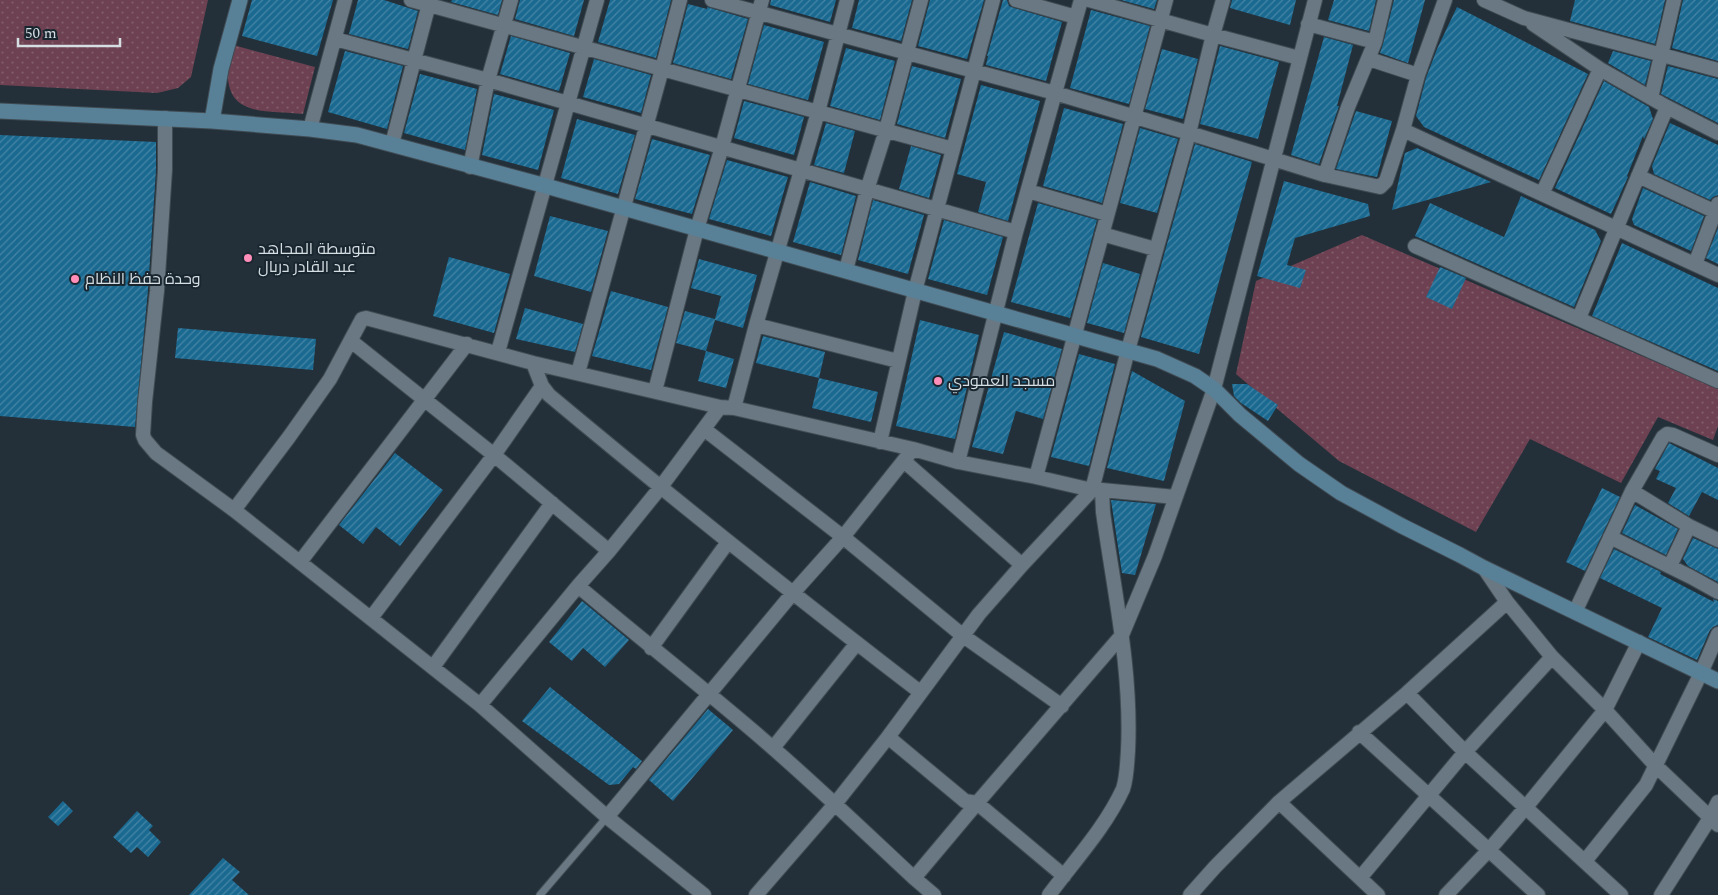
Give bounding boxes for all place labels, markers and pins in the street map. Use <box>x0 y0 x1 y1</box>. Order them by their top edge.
place label: متوسطة المجاهد عبد القادر دربال <box>258 237 376 279</box>
marker: متوسطة المجاهد عبد القادر دربال <box>242 252 254 264</box>
place label: وحدة حفظ النظام <box>85 267 201 291</box>
marker: وحدة حفظ النظام <box>69 273 81 285</box>
place label: مسجد العمودي <box>948 369 1055 394</box>
marker: مسجد العمودي <box>932 375 944 387</box>

